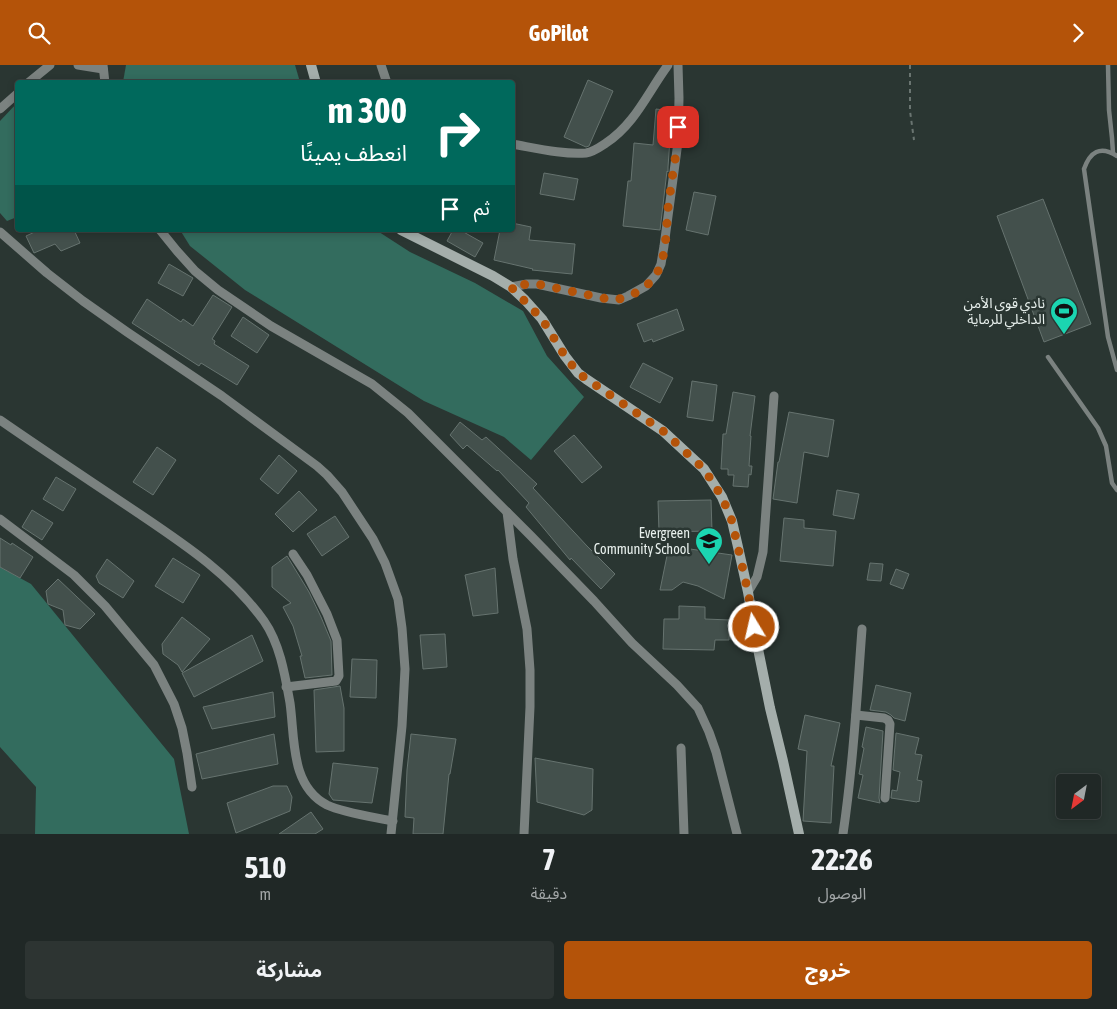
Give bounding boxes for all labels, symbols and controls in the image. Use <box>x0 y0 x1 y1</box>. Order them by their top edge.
icon: search <box>25 19 53 47</box>
icon: forward <box>1064 19 1092 47</box>
text: GoPilot <box>529 20 588 46</box>
text: 300 m <box>328 90 407 130</box>
icon: right <box>425 100 490 165</box>
pin <box>657 106 699 148</box>
icon: arrive <box>664 113 692 141</box>
text: انعطف يمينًا <box>300 140 407 166</box>
icon: arrive <box>436 195 464 223</box>
text: ثم <box>474 197 490 219</box>
place label: نادي قوى الأمن الداخلي للرماية <box>963 295 1045 330</box>
sports icon: نادي قوى الأمن الداخلي للرماية <box>1049 296 1079 335</box>
place label: Evergreen Community School <box>594 525 690 557</box>
school or university icon: Evergreen Community School <box>694 526 724 565</box>
position arrow <box>727 600 779 652</box>
north arrow <box>1056 774 1101 819</box>
map controls <box>1056 774 1101 819</box>
text: 7 <box>542 842 556 876</box>
text: 22:26 <box>811 842 873 876</box>
text: 510 <box>244 850 286 884</box>
text: دقيقة <box>531 884 567 902</box>
text: الوصول <box>818 884 866 902</box>
text: m <box>260 885 271 903</box>
button: مشاركة <box>25 941 554 999</box>
button: خروج <box>564 941 1092 999</box>

